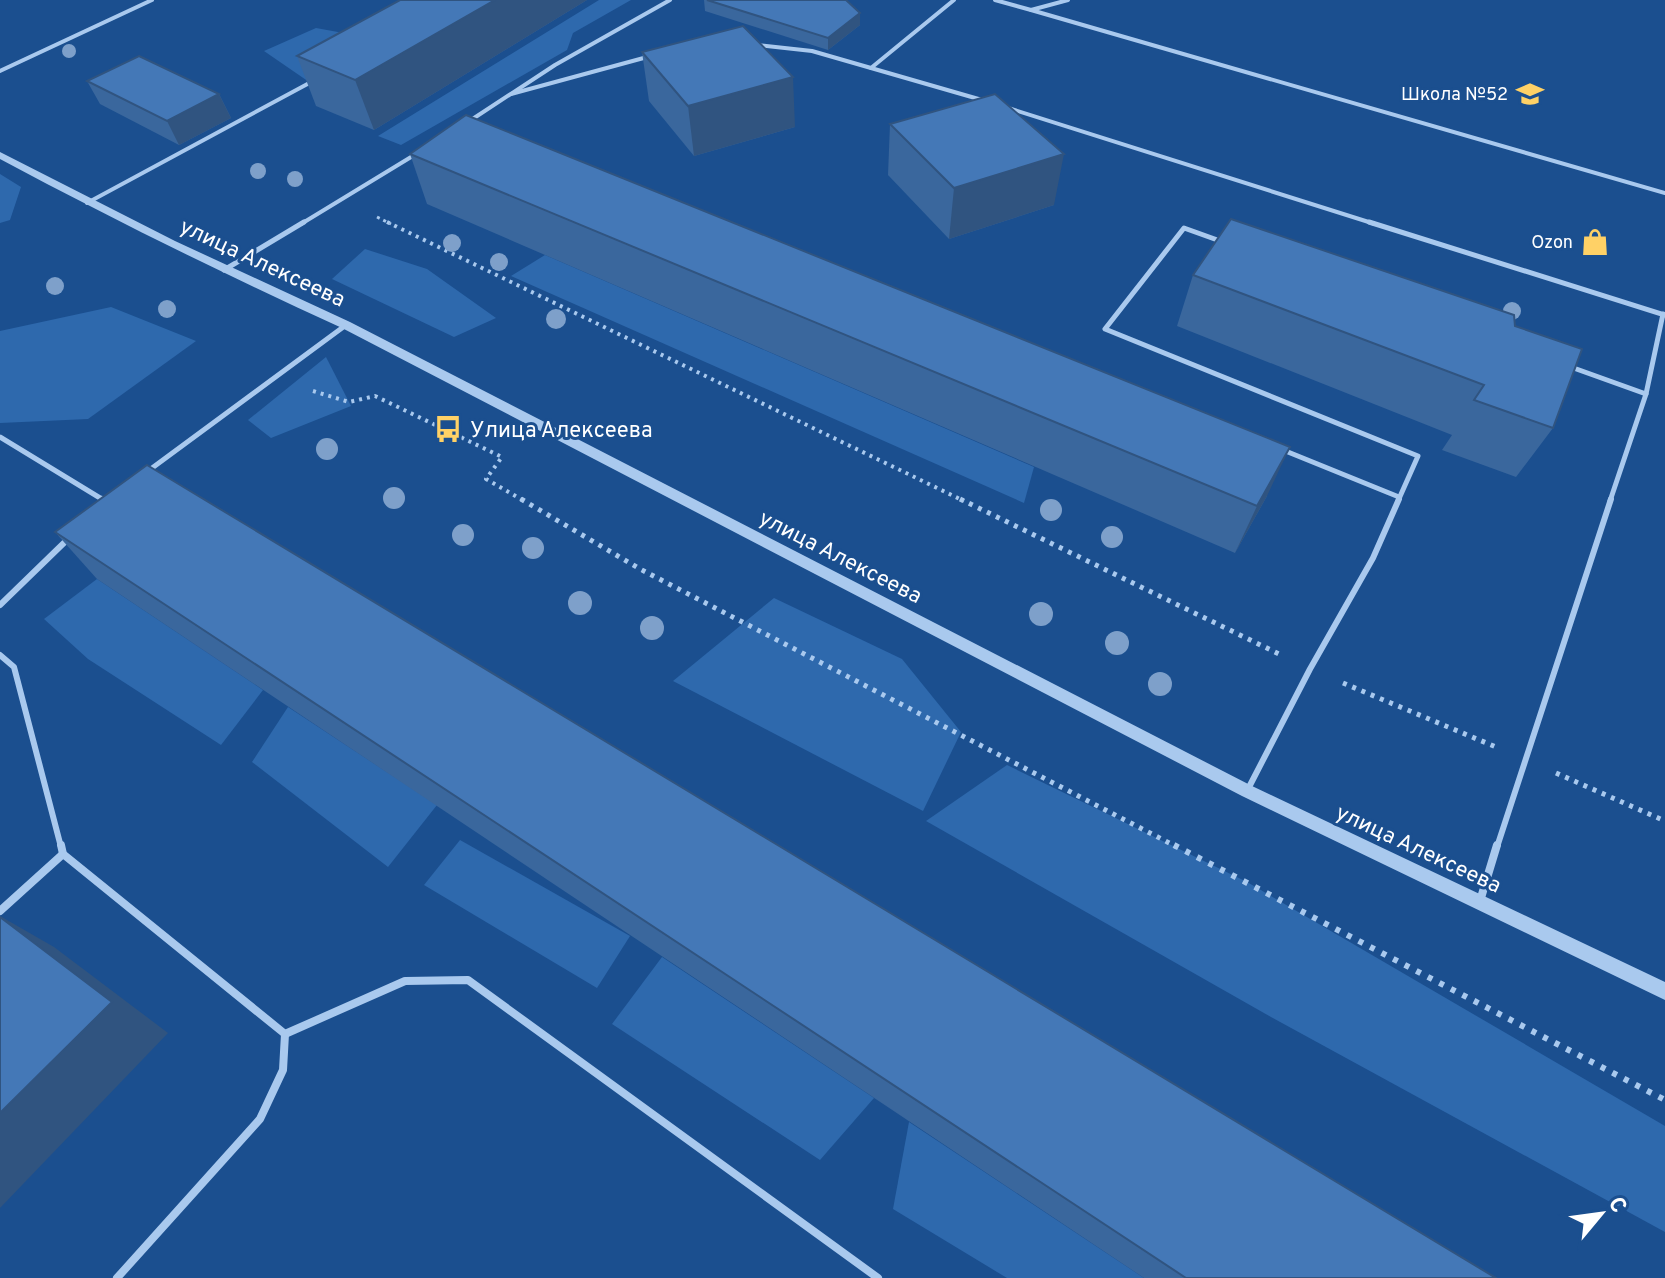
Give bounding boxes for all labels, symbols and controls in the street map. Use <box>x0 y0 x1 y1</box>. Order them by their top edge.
school or university icon: Школа №52 <box>1515 79 1545 109</box>
place label: Школа №52 <box>1401 84 1508 107</box>
street label: улица Алексеева <box>175 214 349 314</box>
shop icon: Ozon <box>1580 227 1610 257</box>
place label: Ozon <box>1531 232 1573 255</box>
bus stop icon: Улица Алексеева <box>433 414 463 444</box>
place label: Улица Алексеева <box>470 418 653 445</box>
street label: улица Алексеева <box>754 505 926 611</box>
street label: улица Алексеева <box>1331 800 1505 900</box>
north arrow <box>1561 1174 1641 1254</box>
text: С <box>1601 1193 1632 1218</box>

